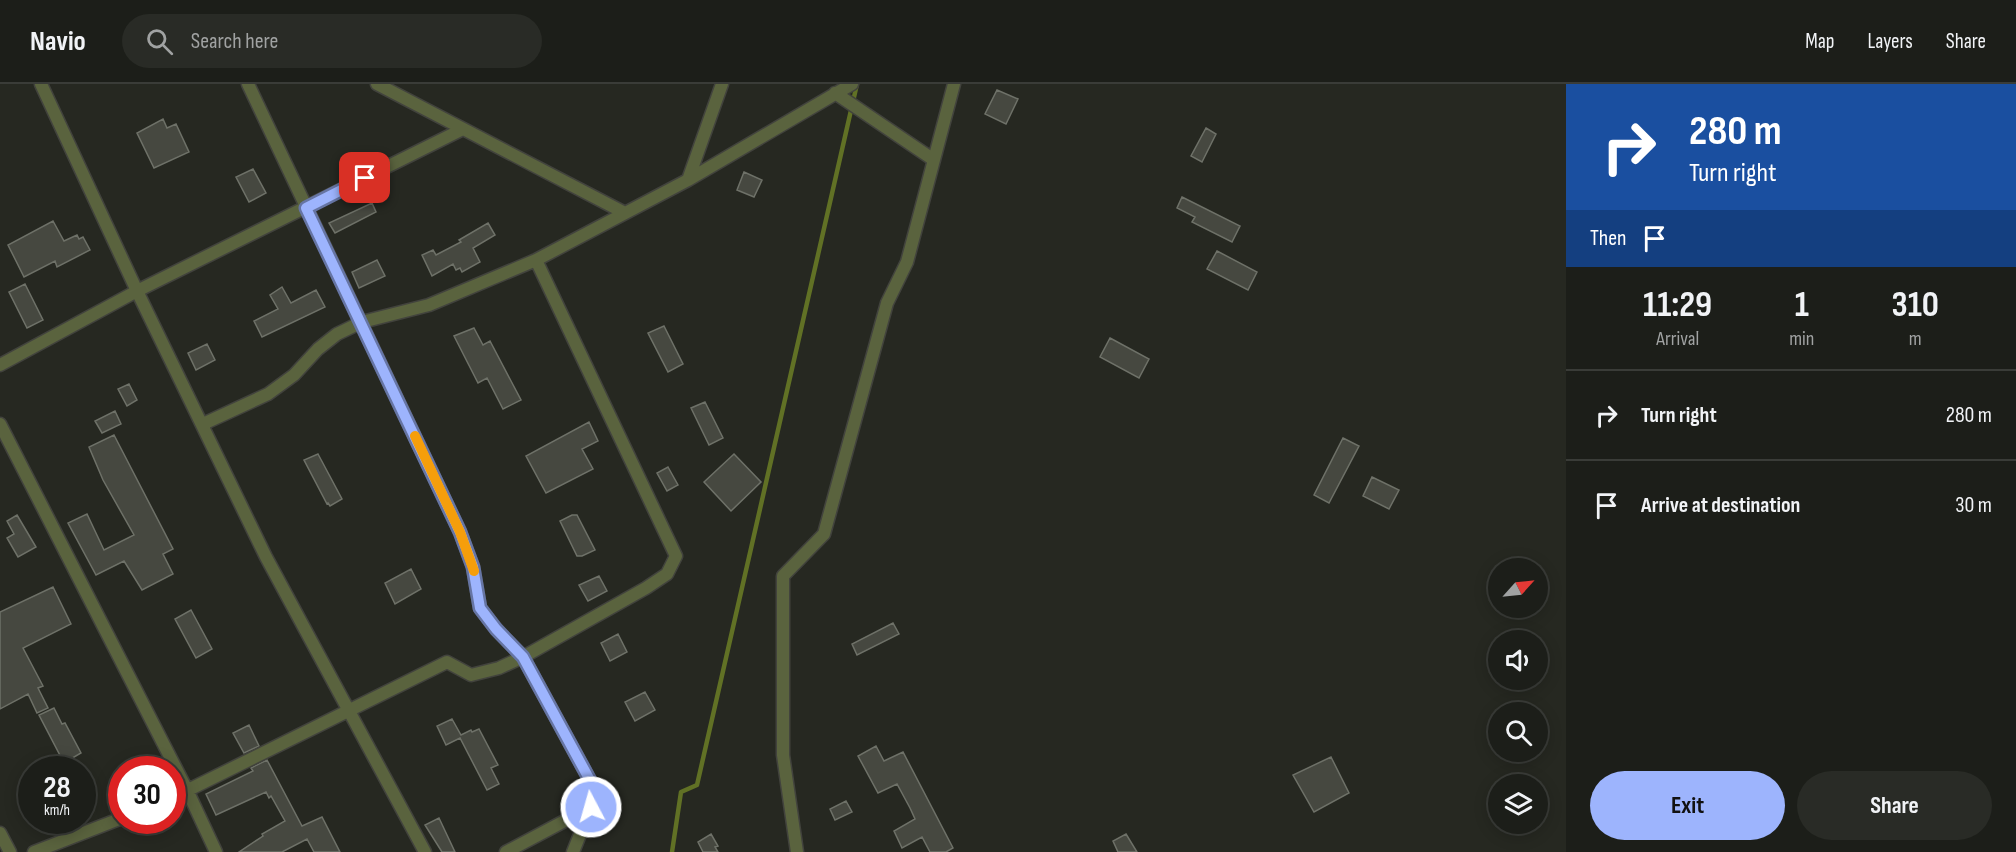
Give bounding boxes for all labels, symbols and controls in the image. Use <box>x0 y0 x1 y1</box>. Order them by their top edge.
search box <box>122 14 542 68</box>
text: Navio <box>30 25 86 58</box>
icon: search <box>143 25 176 58</box>
text: Search here <box>191 28 278 55</box>
text: Map <box>1805 29 1834 54</box>
text: Layers <box>1867 29 1913 54</box>
text: Share <box>1946 29 1986 54</box>
text: 280 m <box>1689 106 1782 157</box>
icon: right <box>1590 108 1668 186</box>
pin <box>339 152 390 203</box>
text: Turn right <box>1689 157 1776 189</box>
icon: arrive <box>348 161 381 194</box>
icon: arrive <box>1638 222 1671 255</box>
text: Then <box>1590 225 1626 252</box>
text: 11:29 <box>1643 284 1712 327</box>
text: 1 <box>1795 284 1809 327</box>
text: 310 <box>1892 284 1939 327</box>
text: Arrival <box>1656 327 1699 351</box>
text: min <box>1789 327 1814 351</box>
text: m <box>1909 327 1922 351</box>
icon: right <box>1590 399 1623 432</box>
text: Turn right <box>1641 402 1717 429</box>
text: 280 m <box>1946 402 1992 429</box>
icon: arrive <box>1590 489 1623 522</box>
text: Arrive at destination <box>1641 492 1800 519</box>
text: 30 m <box>1955 492 1992 519</box>
north arrow <box>1488 558 1548 618</box>
map controls <box>1488 558 1548 834</box>
button: sound <box>1488 630 1548 690</box>
button: search <box>1488 702 1548 762</box>
speed limit sign: 30 <box>108 756 186 834</box>
text: 28 <box>43 770 71 806</box>
button: Exit <box>1590 771 1785 840</box>
button: Share <box>1797 771 1992 840</box>
button: layers <box>1488 774 1548 834</box>
position arrow <box>559 775 623 839</box>
text: km/h <box>44 801 70 820</box>

